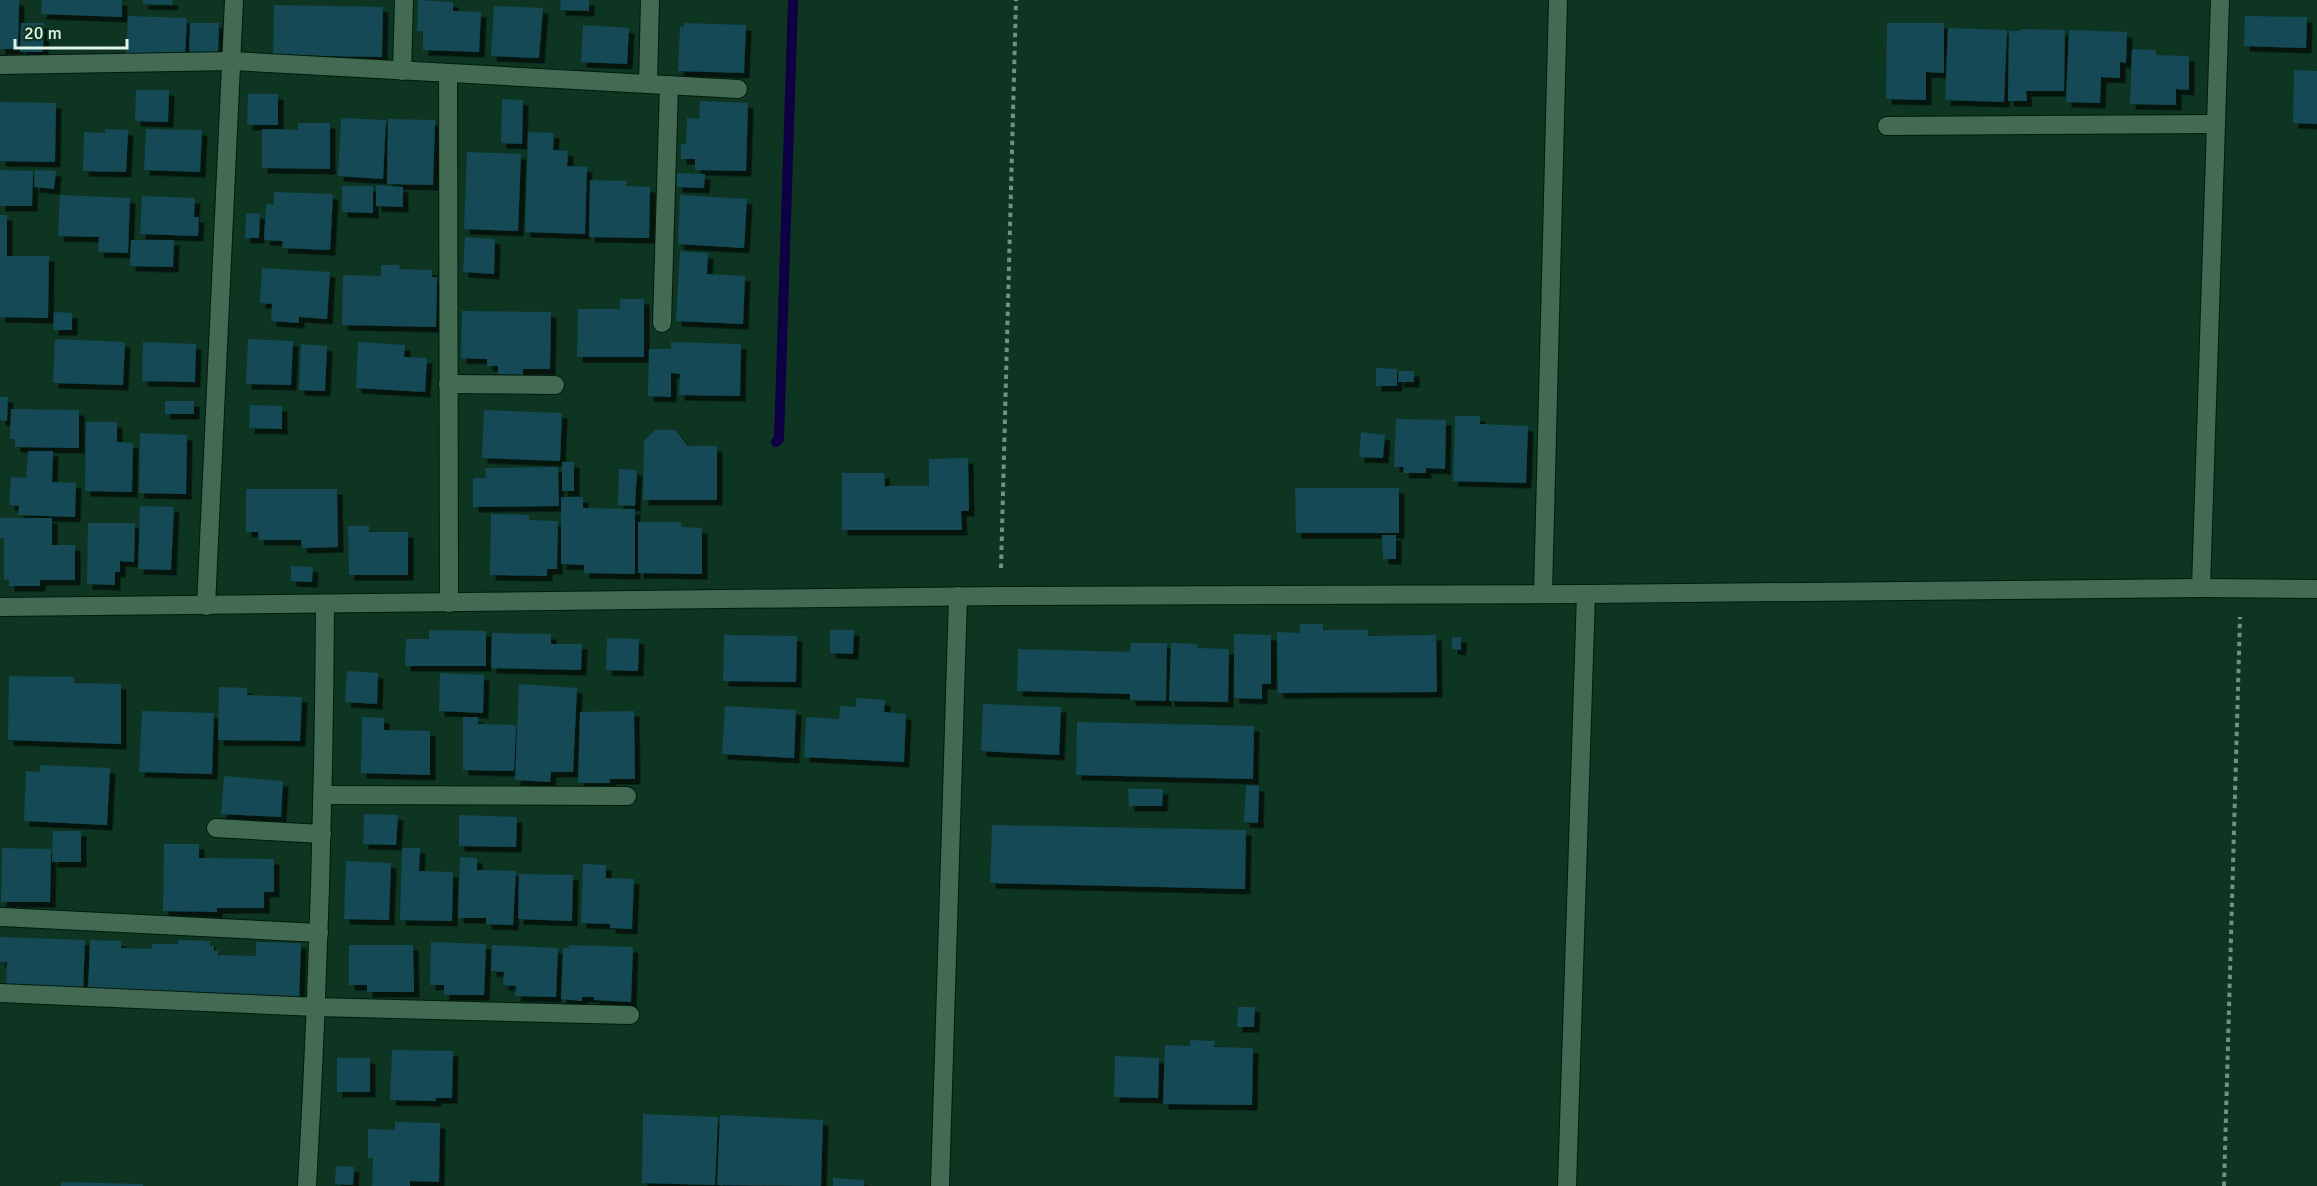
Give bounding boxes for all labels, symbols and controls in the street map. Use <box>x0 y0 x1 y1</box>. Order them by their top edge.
scale bar <box>15 12 128 50</box>
text: 20 m <box>24 22 62 44</box>

